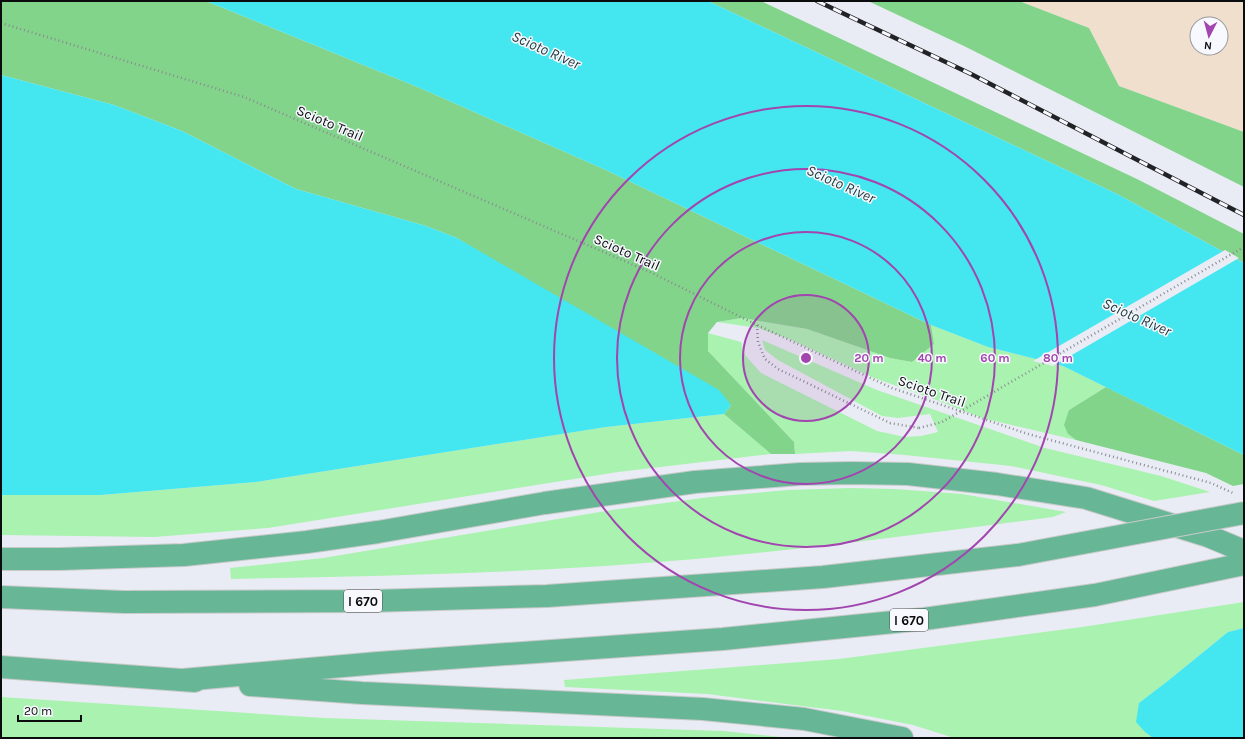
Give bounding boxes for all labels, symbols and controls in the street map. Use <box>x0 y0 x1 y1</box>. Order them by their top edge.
north arrow <box>1189 16 1229 56</box>
water label: Scioto River <box>509 27 584 73</box>
text: N <box>1203 39 1213 52</box>
street label: Scioto Trail <box>294 102 366 145</box>
water label: Scioto River <box>804 161 879 207</box>
street label: Scioto Trail <box>591 230 663 275</box>
water label: Scioto River <box>1100 294 1175 340</box>
centre of rings <box>799 351 813 365</box>
text: 20 m <box>854 351 884 365</box>
text: 40 m <box>917 351 947 365</box>
text: 60 m <box>980 351 1010 365</box>
text: 80 m <box>1043 351 1073 365</box>
street label: Scioto Trail <box>896 372 968 411</box>
road number: I 670 <box>344 590 382 612</box>
road number: I 670 <box>890 609 928 631</box>
scale bar <box>18 697 81 723</box>
text: 20 m <box>24 704 52 718</box>

